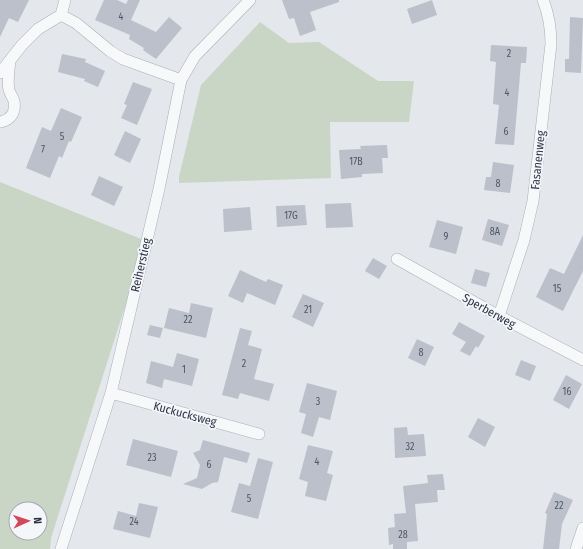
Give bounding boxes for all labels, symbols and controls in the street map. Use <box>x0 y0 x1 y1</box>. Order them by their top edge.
house number: 4 <box>119 11 124 23</box>
house number: 2 <box>507 48 512 60</box>
house number: 4 <box>505 87 510 99</box>
house number: 6 <box>504 126 509 138</box>
street label: Fasanenweg <box>528 129 548 190</box>
house number: 5 <box>60 131 65 143</box>
house number: 7 <box>41 144 45 156</box>
house number: 17B <box>349 156 363 168</box>
house number: 8 <box>496 178 501 190</box>
house number: 17G <box>284 210 298 222</box>
house number: 8A <box>490 226 501 238</box>
house number: 9 <box>444 231 449 243</box>
street label: Reiherstieg <box>128 236 154 293</box>
house number: 15 <box>553 283 562 295</box>
street label: Sperberweg <box>460 291 518 331</box>
house number: 21 <box>304 304 312 316</box>
house number: 22 <box>184 314 193 326</box>
house number: 8 <box>419 347 424 359</box>
house number: 2 <box>242 358 247 370</box>
house number: 1 <box>182 364 186 376</box>
house number: 16 <box>563 386 571 398</box>
house number: 3 <box>316 396 321 408</box>
street label: Kuckucksweg <box>152 399 218 429</box>
house number: 32 <box>406 441 415 453</box>
house number: 23 <box>148 452 157 464</box>
house number: 4 <box>315 456 320 468</box>
house number: 6 <box>207 459 212 471</box>
house number: 5 <box>247 493 252 505</box>
house number: 22 <box>555 500 564 512</box>
north arrow <box>8 501 48 541</box>
house number: 24 <box>129 516 139 528</box>
text: N <box>31 517 44 524</box>
house number: 28 <box>398 529 408 541</box>

